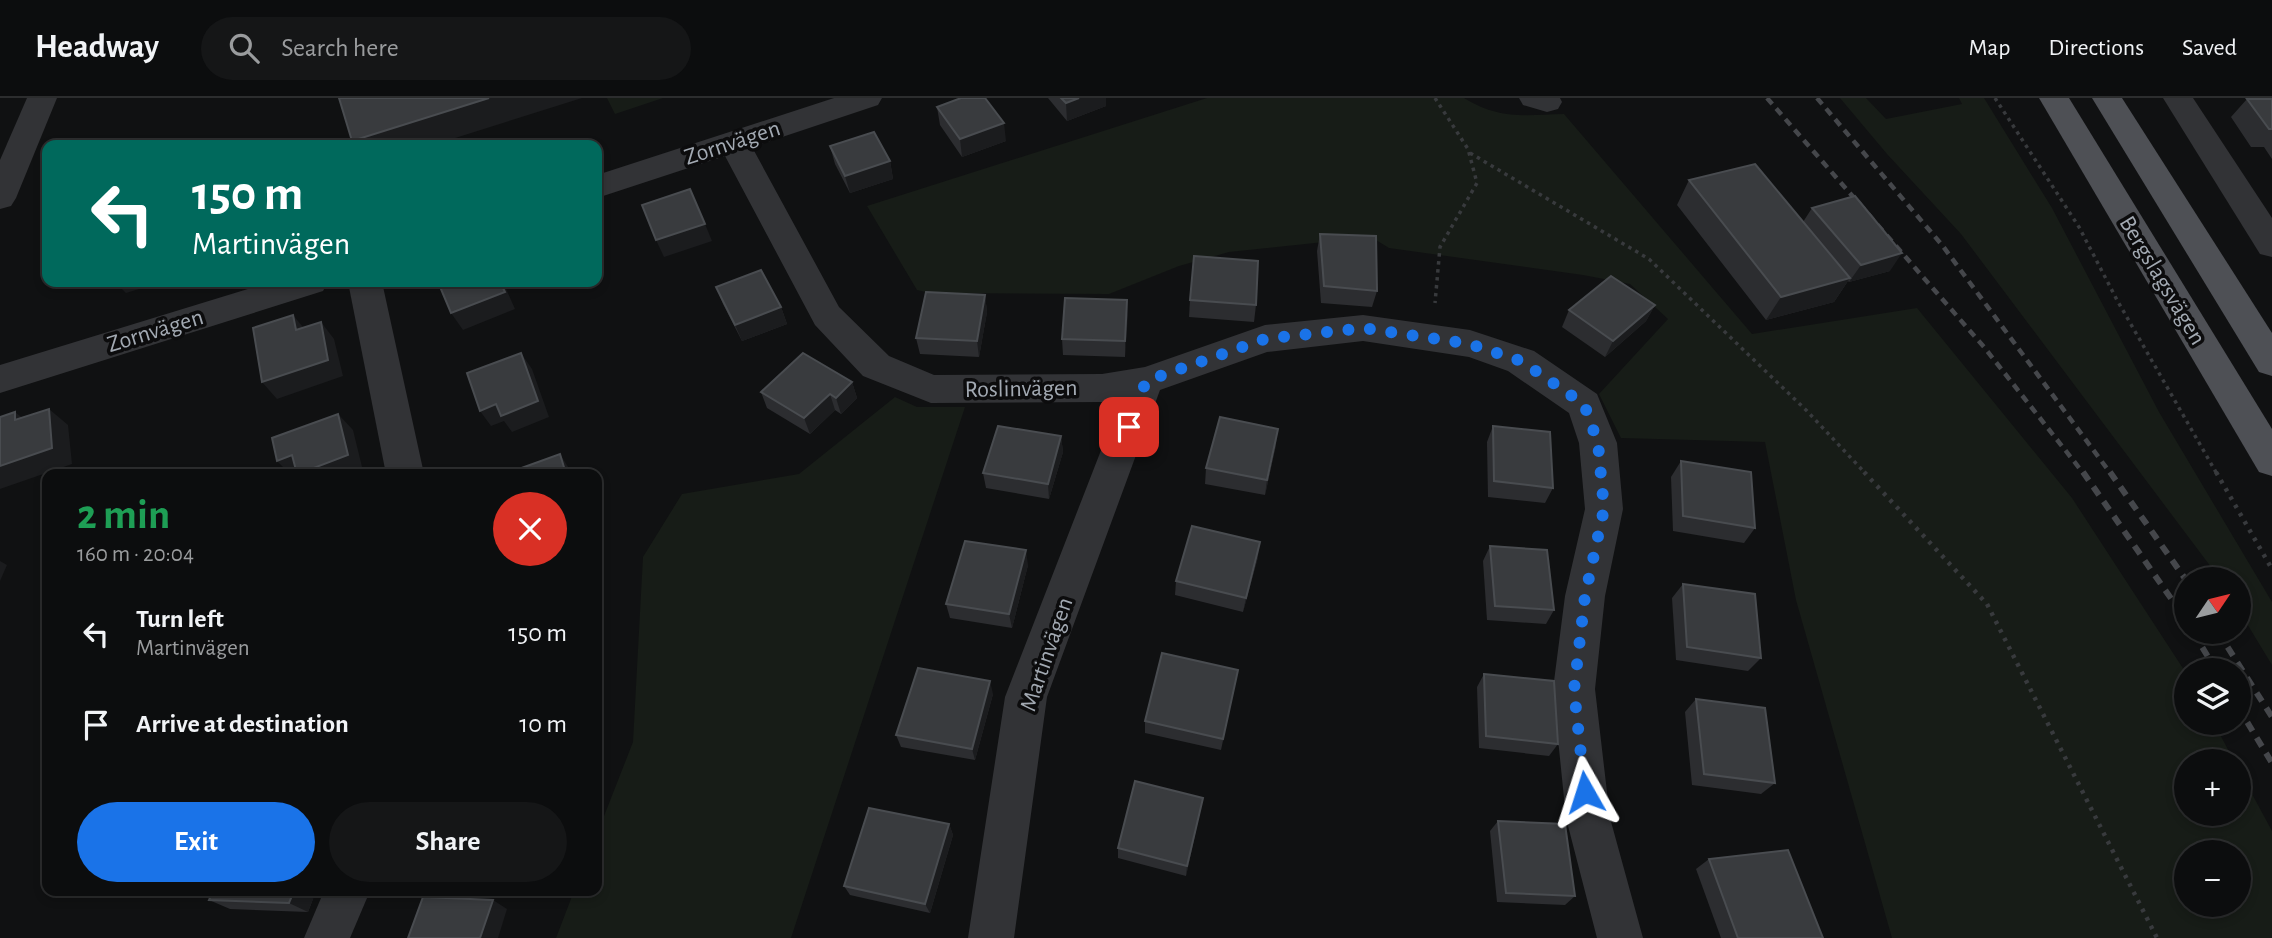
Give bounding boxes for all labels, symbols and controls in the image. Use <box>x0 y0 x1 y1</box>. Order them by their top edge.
search box <box>201 17 691 80</box>
icon: search <box>225 29 263 67</box>
text: Headway <box>35 31 159 64</box>
text: Search here <box>281 35 399 61</box>
text: Map <box>1968 36 2010 60</box>
text: Directions <box>2048 36 2144 60</box>
text: Saved <box>2182 36 2237 60</box>
street label: Zornvägen <box>681 116 783 170</box>
icon: left <box>77 168 168 259</box>
text: 150 m <box>192 170 303 219</box>
street label: Bergslagsvägen <box>2114 212 2210 349</box>
text: Martinvägen <box>192 228 350 260</box>
street label: Zornvägen <box>104 305 206 357</box>
street label: Roslinvägen <box>964 376 1078 402</box>
pin <box>1099 397 1159 457</box>
icon: arrive <box>1110 408 1148 446</box>
button: close <box>493 492 567 566</box>
text: 2 min <box>77 494 170 536</box>
text: 160 m · 20:04 <box>77 543 194 566</box>
north arrow <box>2174 567 2250 644</box>
map controls <box>2174 567 2251 917</box>
street label: Martinvägen <box>1016 594 1078 714</box>
text: Turn left <box>136 606 224 632</box>
icon: left <box>77 615 115 653</box>
text: 150 m <box>508 620 567 646</box>
text: Martinvägen <box>136 637 250 660</box>
button: layers <box>2174 658 2251 735</box>
icon: arrive <box>77 706 115 744</box>
text: Arrive at destination <box>136 711 349 737</box>
text: 10 m <box>519 711 567 737</box>
button: + <box>2174 749 2251 826</box>
position arrow <box>1548 755 1622 829</box>
button: Exit <box>77 802 315 882</box>
button: Share <box>329 802 567 882</box>
button: − <box>2174 840 2251 917</box>

